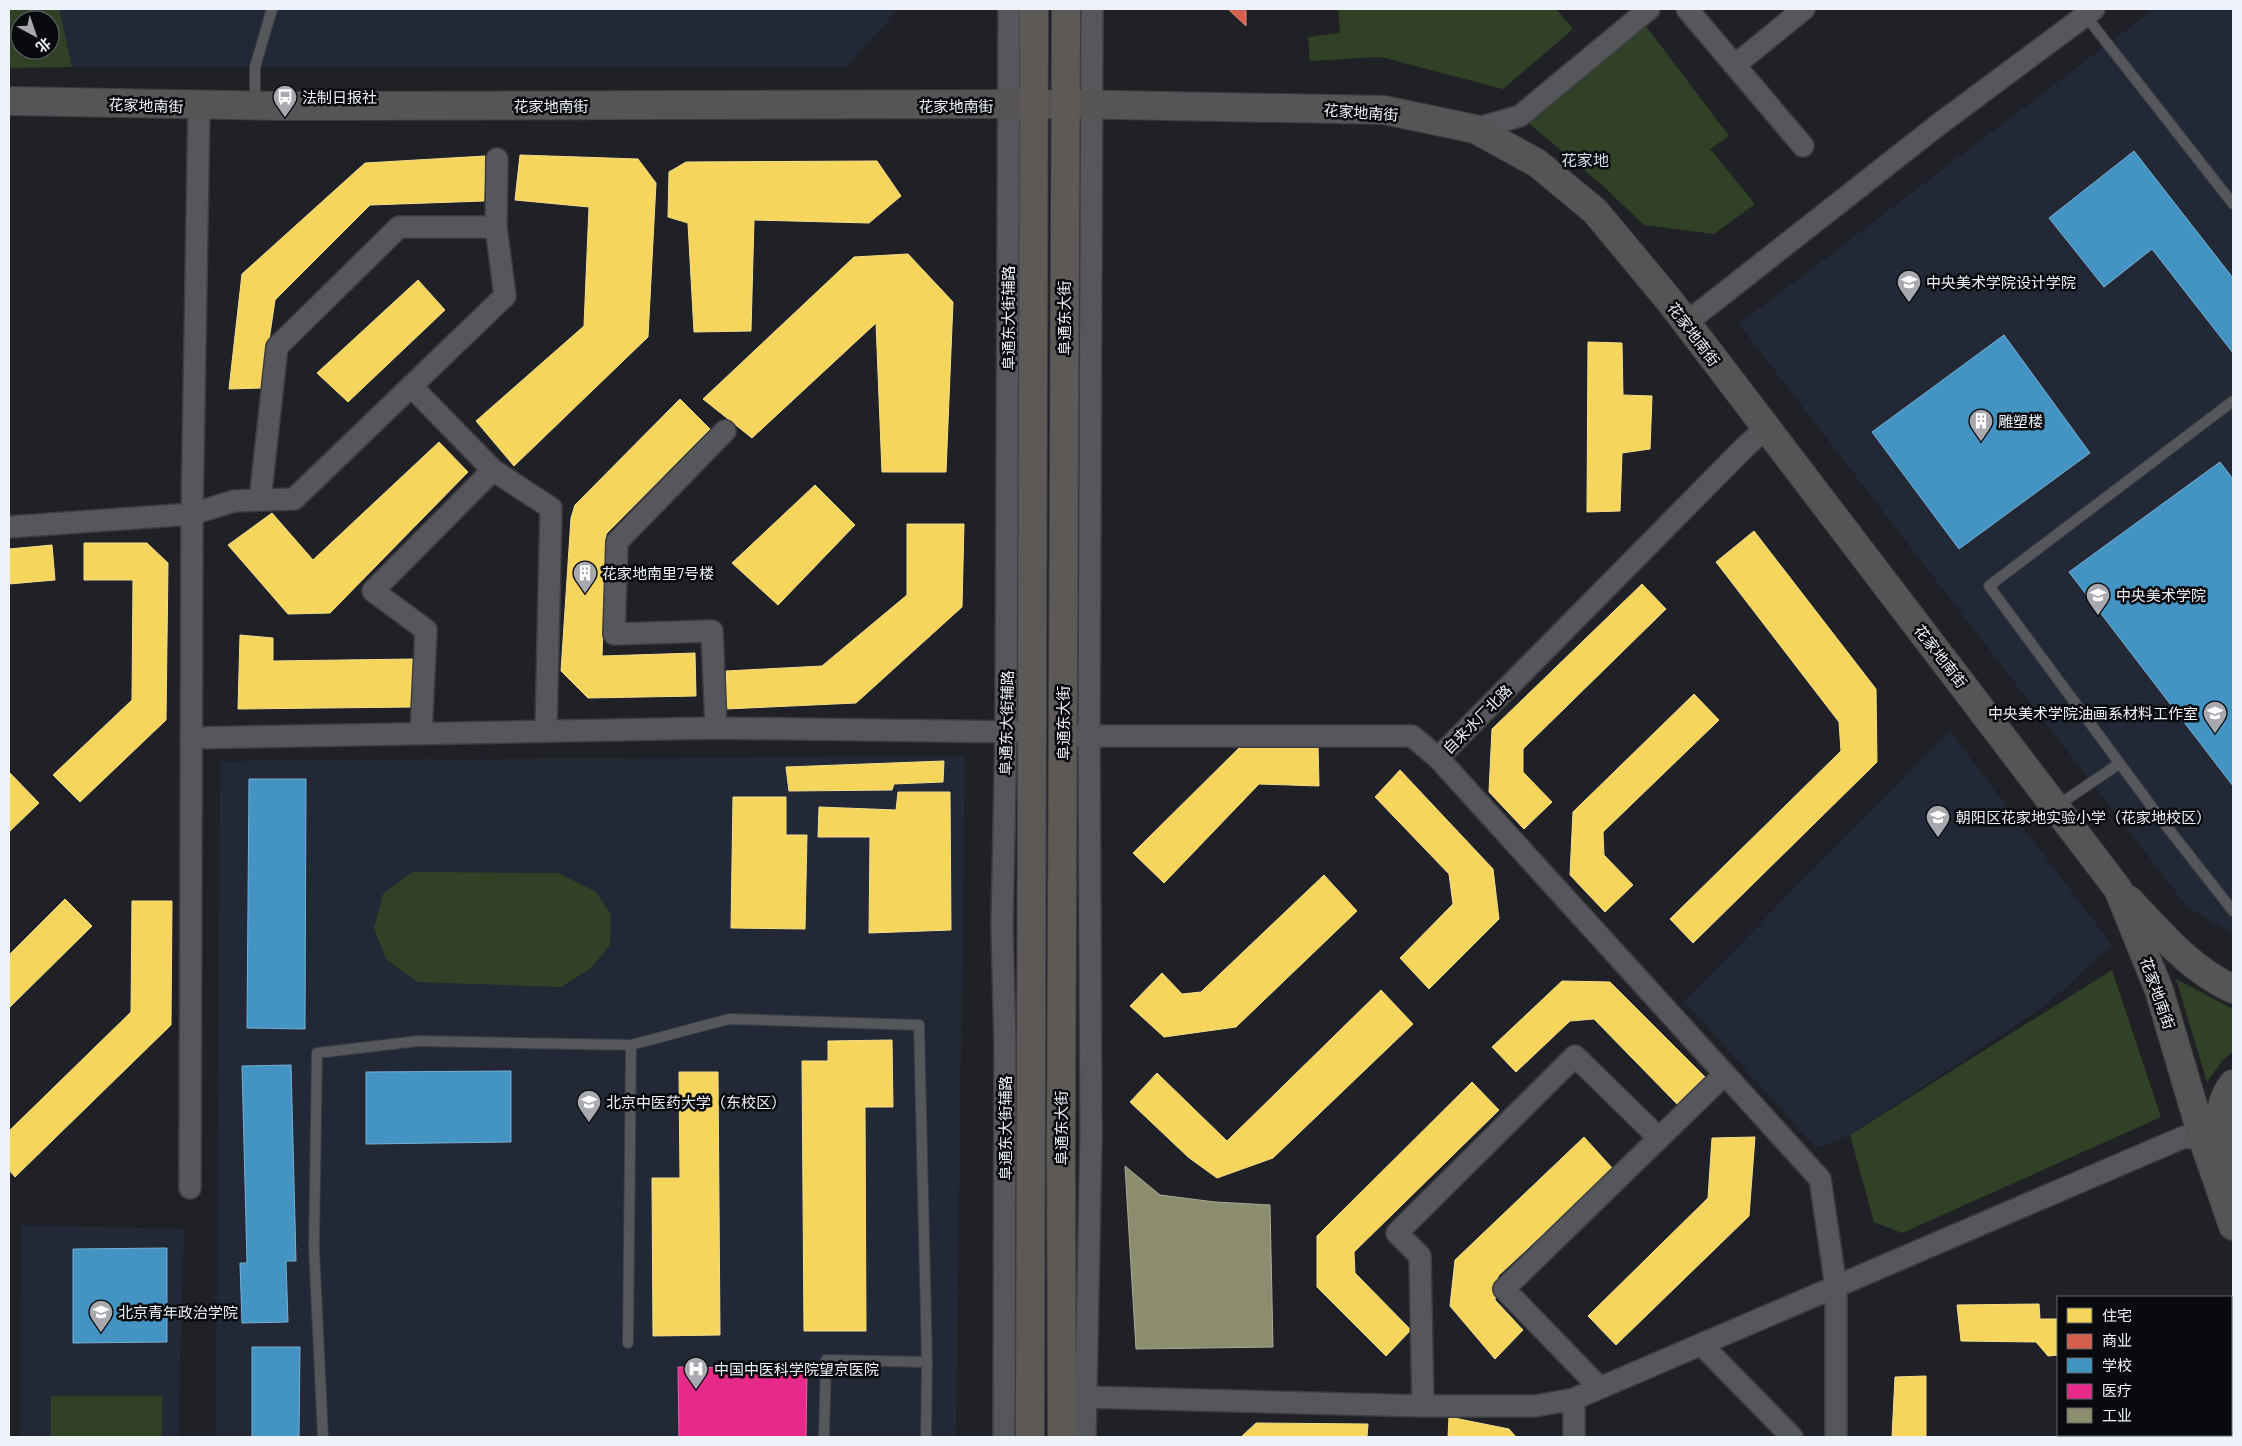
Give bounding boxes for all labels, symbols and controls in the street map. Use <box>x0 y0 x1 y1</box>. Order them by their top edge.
north arrow <box>10 10 60 60</box>
text: 北 <box>33 34 55 56</box>
bus stop icon: 法制日报社 <box>272 84 298 118</box>
place label: 法制日报社 <box>302 88 377 106</box>
street label: 花家地南街 <box>108 95 184 115</box>
street label: 花家地南街 <box>513 97 589 115</box>
street label: 花家地南街 <box>918 97 994 115</box>
street label: 花家地南街 <box>1323 100 1399 124</box>
district label: 花家地 <box>1561 150 1609 169</box>
street label: 阜通东大街辅路 <box>999 265 1017 371</box>
school or university icon: 中央美术学院设计学院 <box>1896 269 1922 303</box>
place label: 中央美术学院设计学院 <box>1926 273 2076 291</box>
street label: 阜通东大街 <box>1055 280 1073 356</box>
street label: 花家地南街 <box>1664 299 1724 369</box>
building icon: 雕塑楼 <box>1968 408 1994 442</box>
place label: 雕塑楼 <box>1998 412 2043 430</box>
building icon: 花家地南里7号楼 <box>572 560 598 594</box>
place label: 花家地南里7号楼 <box>602 564 714 582</box>
school or university icon: 中央美术学院 <box>2085 582 2111 616</box>
place label: 中央美术学院 <box>2116 586 2206 604</box>
street label: 花家地南街 <box>1911 621 1971 691</box>
street label: 阜通东大街辅路 <box>996 670 1016 776</box>
street label: 自来水厂北路 <box>1439 681 1515 757</box>
street label: 阜通东大街 <box>1054 685 1072 761</box>
school or university icon: 中央美术学院油画系材料工作室 <box>2202 700 2228 734</box>
place label: 中央美术学院油画系材料工作室 <box>1988 704 2198 722</box>
school or university icon: 朝阳区花家地实验小学（花家地校区） <box>1925 804 1951 838</box>
place label: 朝阳区花家地实验小学（花家地校区） <box>1956 808 2211 826</box>
street label: 花家地南街 <box>2137 955 2179 1031</box>
street label: 阜通东大街辅路 <box>996 1075 1014 1181</box>
school or university icon: 北京中医药大学（东校区） <box>576 1089 602 1123</box>
street label: 阜通东大街 <box>1052 1090 1070 1166</box>
place label: 北京中医药大学（东校区） <box>606 1093 786 1111</box>
legend <box>2057 1296 2232 1436</box>
school or university icon: 北京青年政治学院 <box>88 1299 114 1333</box>
place label: 北京青年政治学院 <box>118 1303 238 1321</box>
text: 住宅 <box>2102 1306 2132 1324</box>
text: 商业 <box>2102 1331 2132 1349</box>
hospital icon: 中国中医科学院望京医院 <box>683 1356 709 1390</box>
text: 学校 <box>2102 1356 2132 1374</box>
place label: 中国中医科学院望京医院 <box>714 1360 879 1378</box>
text: 医疗 <box>2102 1381 2132 1399</box>
text: 工业 <box>2102 1406 2132 1424</box>

